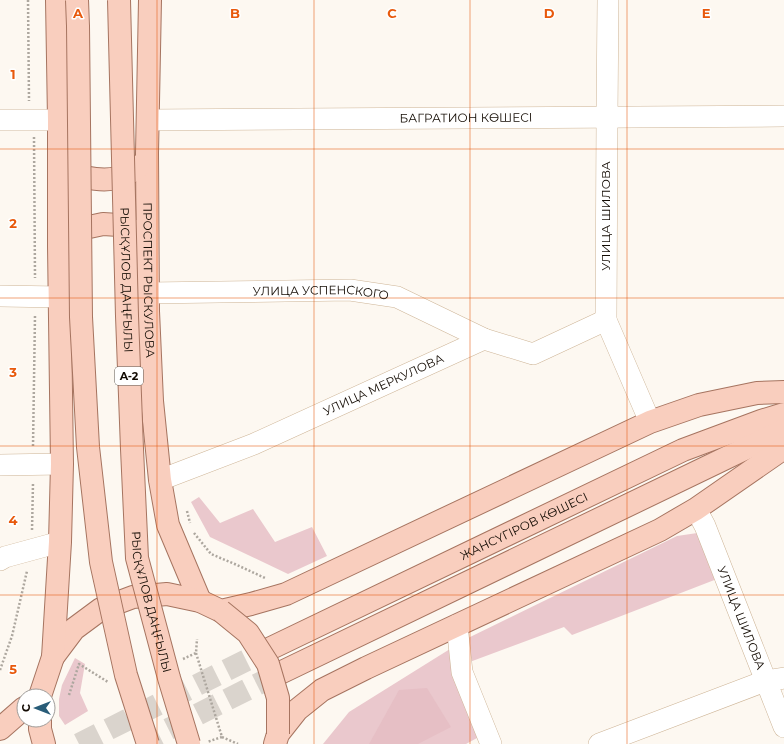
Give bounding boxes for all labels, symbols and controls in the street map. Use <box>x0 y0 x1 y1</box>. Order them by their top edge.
text: A <box>72 5 84 21</box>
text: B <box>230 5 240 21</box>
text: C <box>387 5 397 21</box>
text: D <box>544 5 555 21</box>
text: E <box>702 5 711 21</box>
text: 1 <box>10 66 16 82</box>
street label: БАГРАТИОН КӨШЕСІ <box>399 110 532 125</box>
street label: УЛИЦА ШИЛОВА <box>598 161 613 271</box>
street label: ПРОСПЕКТ РЫСКУЛОВА <box>140 202 158 358</box>
street label: РЫСҚҰЛОВ ДАҢҒЫЛЫ <box>117 207 136 353</box>
text: 2 <box>9 215 17 231</box>
street label: УЛИЦА УСПЕНСКОГО <box>253 282 390 303</box>
street label: УЛИЦА МЕРКУЛОВА <box>321 350 446 418</box>
text: 3 <box>8 364 17 380</box>
road number: A-2 <box>115 367 143 385</box>
street label: ЖАНСҮГІРОВ КӨШЕСІ <box>458 489 590 563</box>
text: 4 <box>9 512 18 528</box>
street label: РЫСҚҰЛОВ ДАҢҒЫЛЫ <box>129 531 175 674</box>
street label: УЛИЦА ШИЛОВА <box>715 564 769 672</box>
text: 5 <box>9 661 17 677</box>
north arrow <box>16 688 56 728</box>
text: С <box>19 704 33 712</box>

